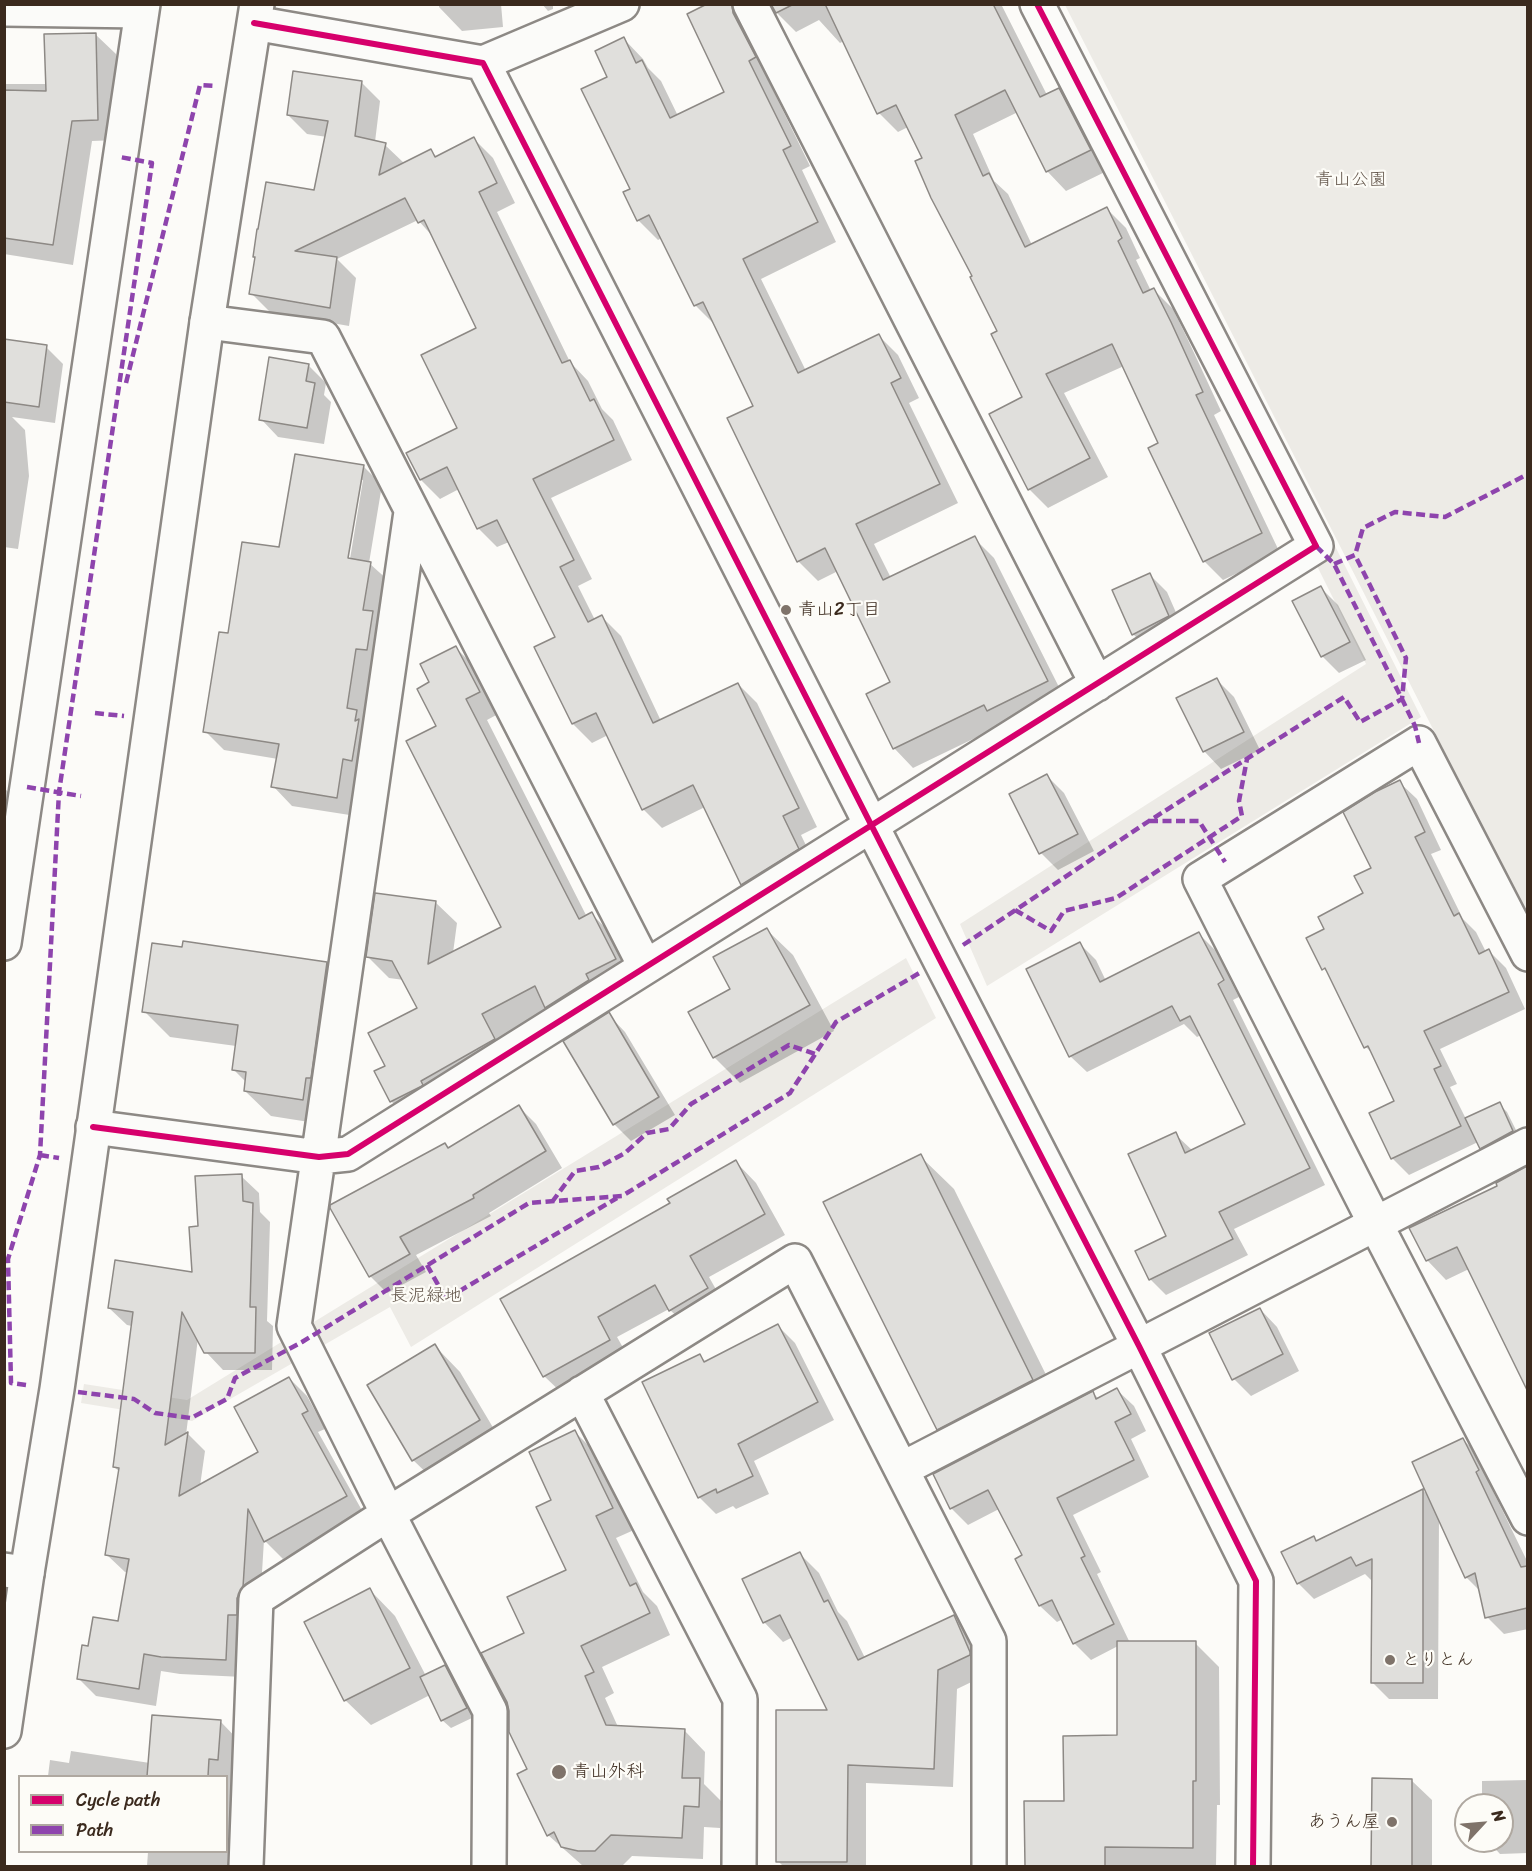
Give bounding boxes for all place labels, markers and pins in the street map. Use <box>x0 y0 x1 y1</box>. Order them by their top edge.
place label: 青山2丁目 <box>798 599 880 621</box>
marker: 青山2丁目 <box>779 603 793 617</box>
place label: とりとん <box>1402 1649 1474 1671</box>
marker: とりとん <box>1383 1653 1397 1667</box>
place label: 青山外科 <box>572 1761 644 1783</box>
marker: 青山外科 <box>550 1763 568 1781</box>
place label: あうん屋 <box>1308 1811 1380 1833</box>
marker: あうん屋 <box>1385 1815 1399 1829</box>

